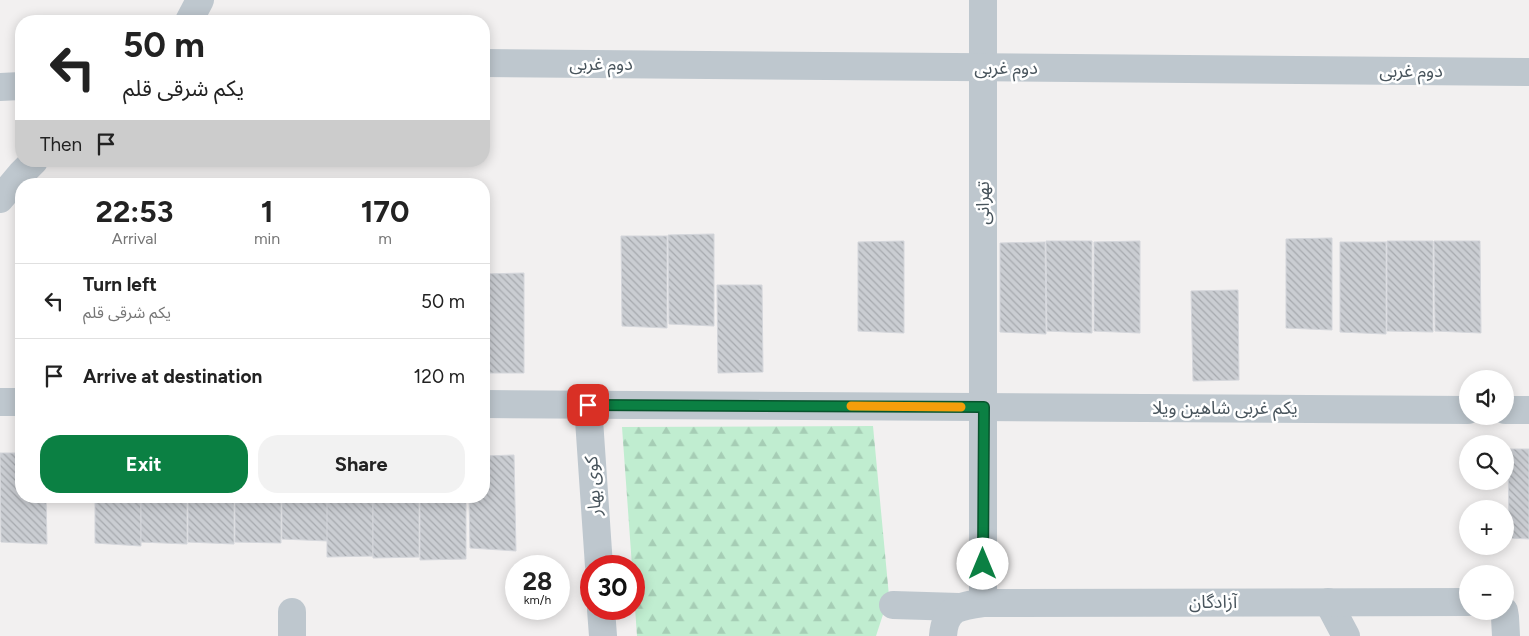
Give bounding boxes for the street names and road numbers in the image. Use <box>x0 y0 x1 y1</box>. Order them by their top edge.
street label: دوم غربی <box>569 53 633 78</box>
street label: دوم غربی <box>974 57 1038 82</box>
street label: دوم غربی <box>1379 60 1443 85</box>
street label: تهرانی <box>972 181 994 225</box>
street label: یکم غربی شاهین ویلا <box>1152 397 1298 421</box>
street label: کوی بهار <box>580 455 606 518</box>
street label: آزادگان <box>1189 591 1238 613</box>

